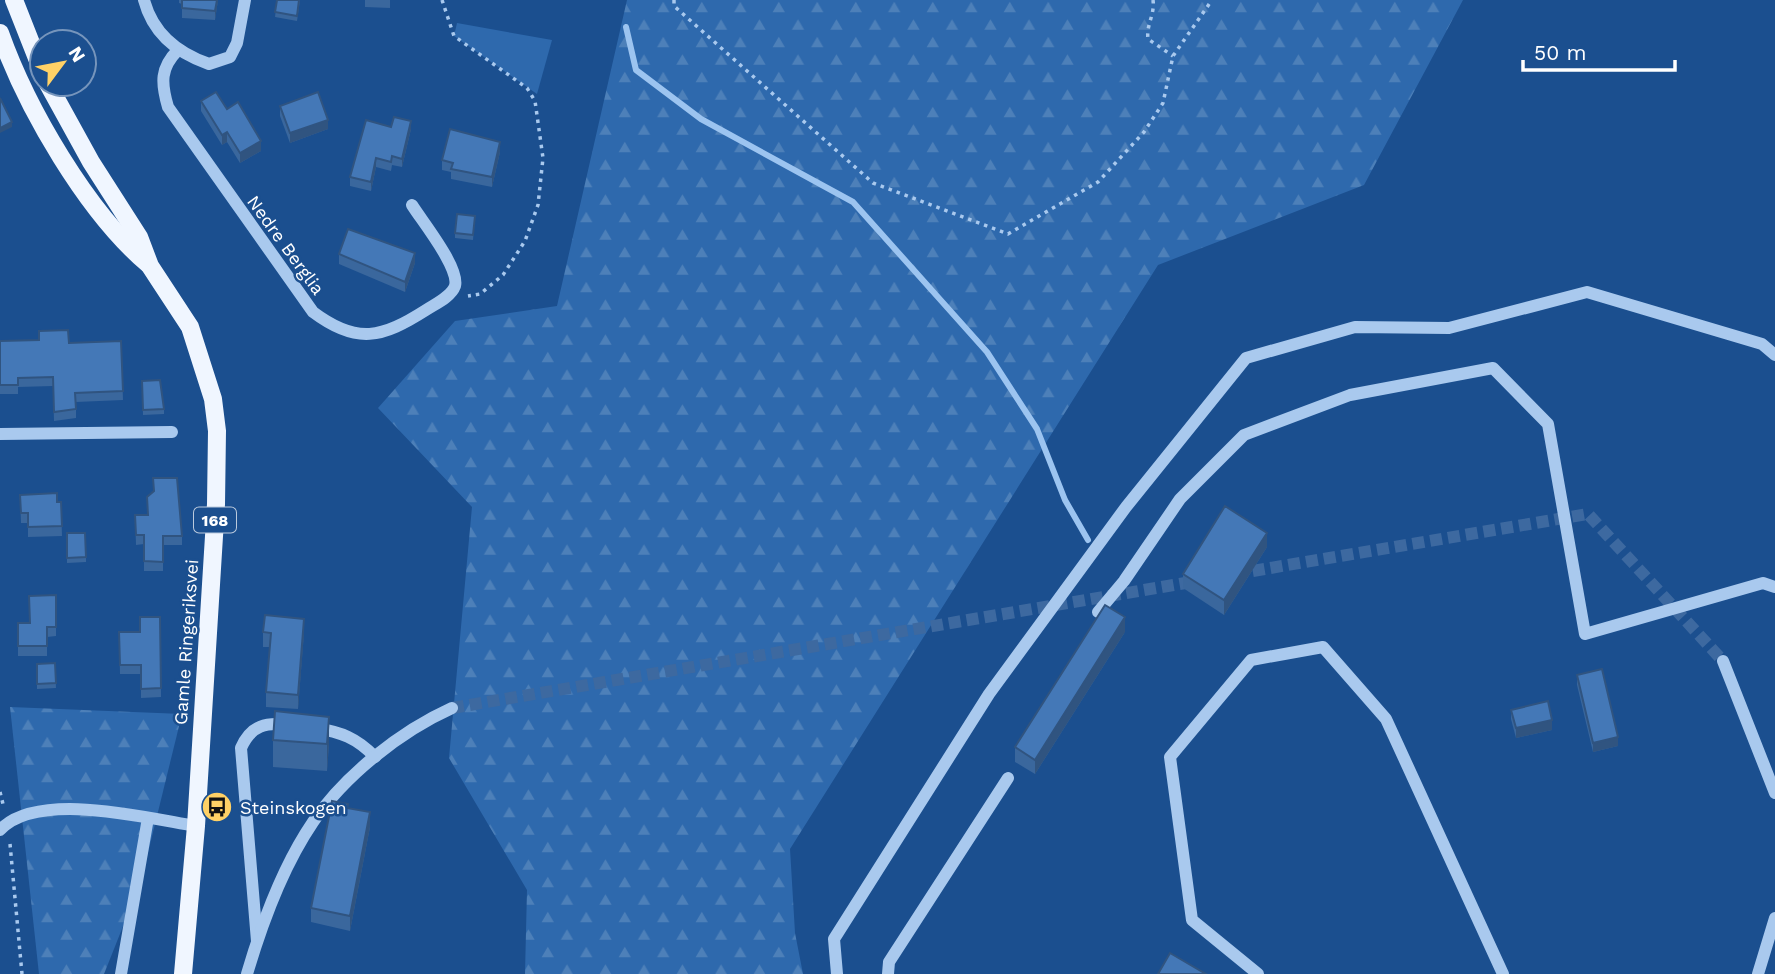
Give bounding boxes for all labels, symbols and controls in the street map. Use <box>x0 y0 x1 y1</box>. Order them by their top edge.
north arrow <box>28 28 98 98</box>
scale bar <box>1523 28 1675 72</box>
text: 50 m <box>1534 40 1586 65</box>
text: N <box>64 42 90 66</box>
street label: Nedre Berglia <box>243 191 329 299</box>
road number: 168 <box>194 508 236 533</box>
street label: Gamle Ringeriksvei <box>170 558 202 726</box>
bus stop icon: Steinskogen <box>200 790 234 824</box>
place label: Steinskogen <box>240 797 347 818</box>

